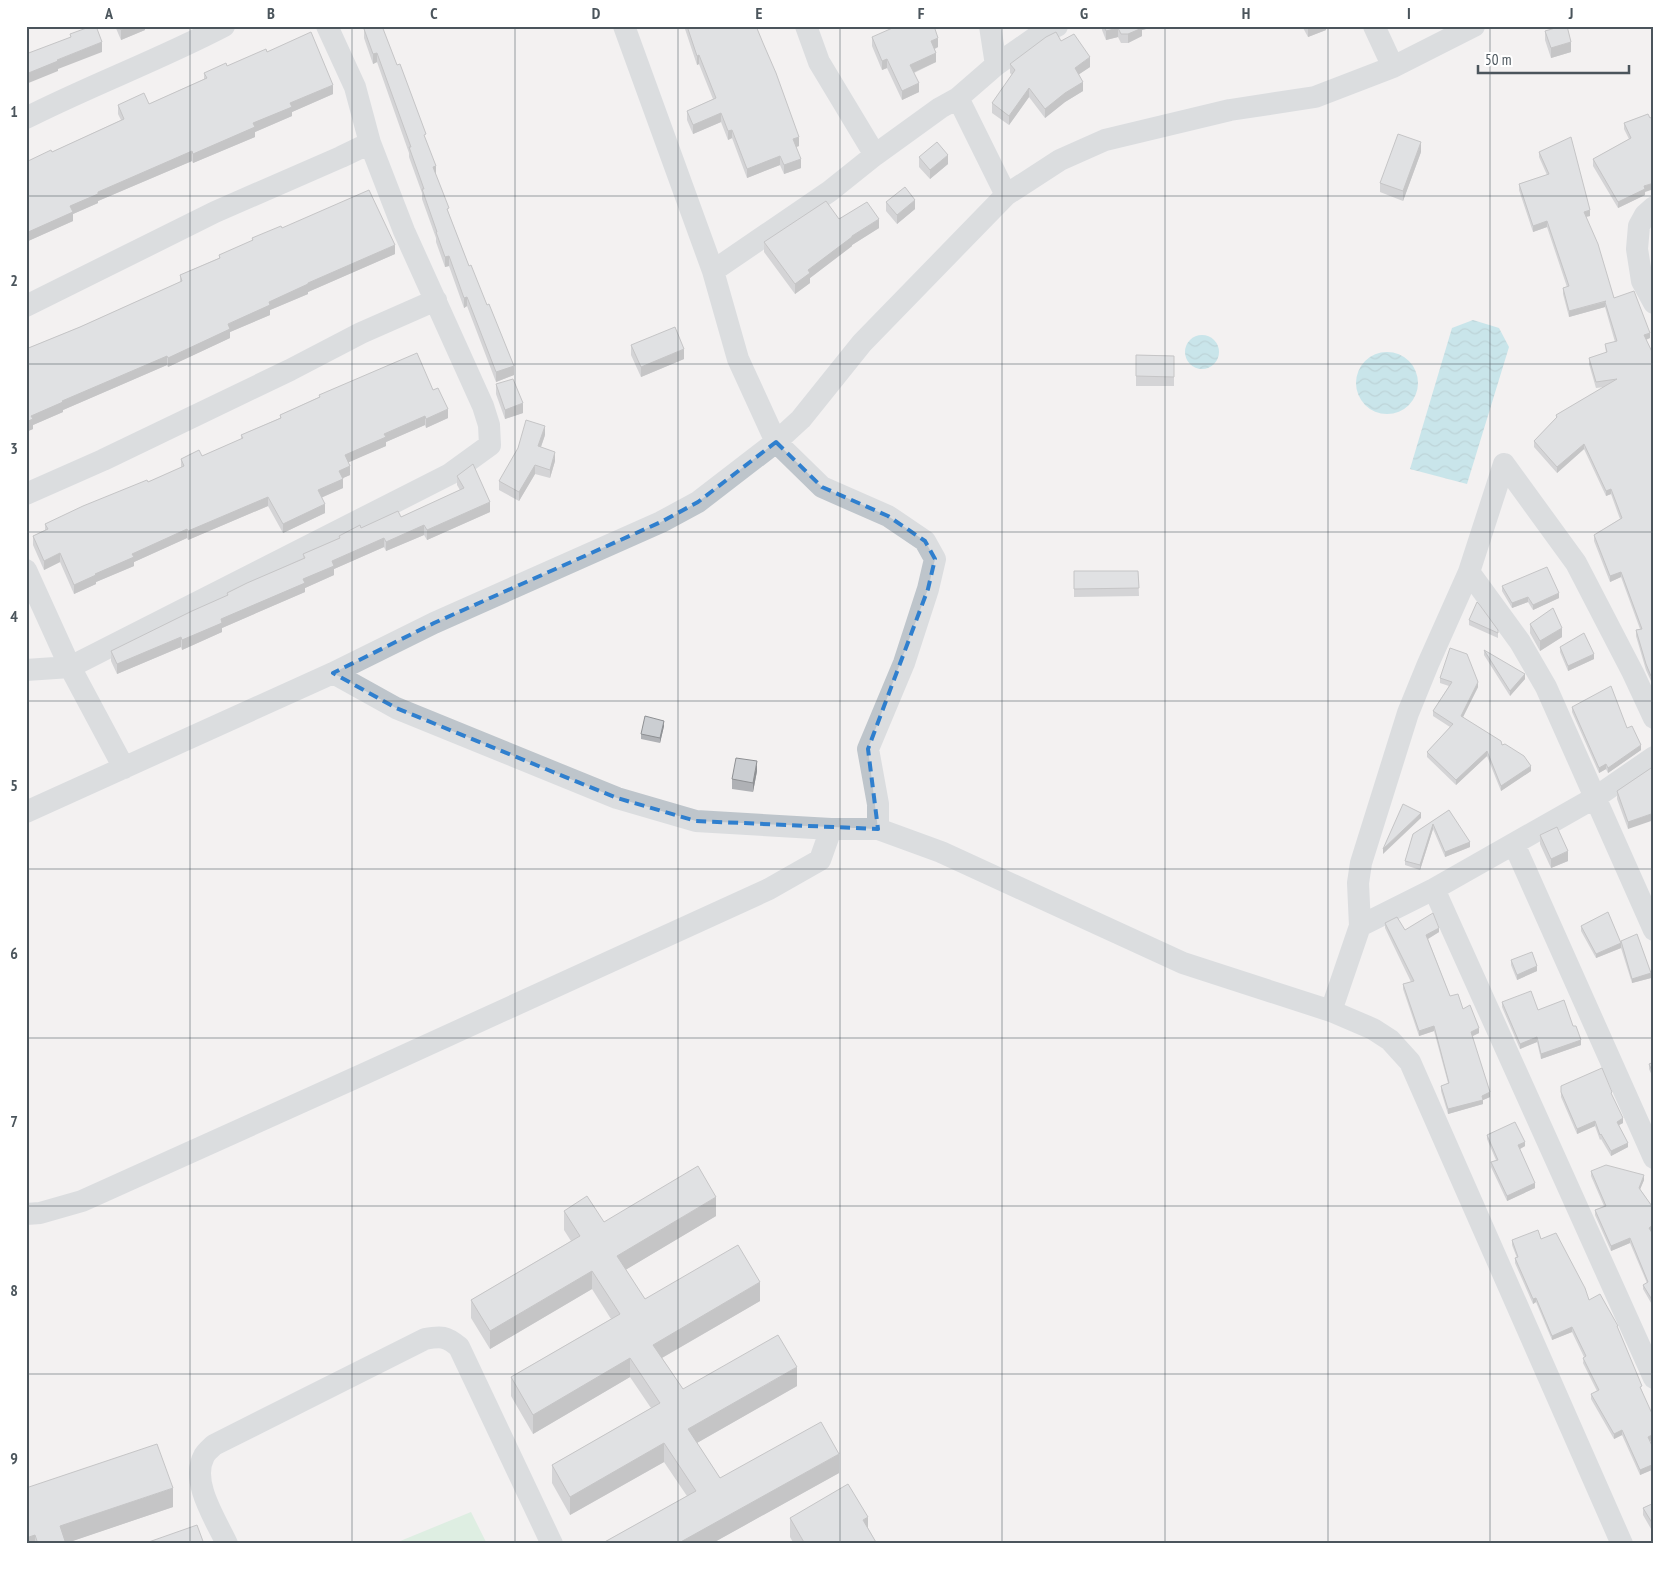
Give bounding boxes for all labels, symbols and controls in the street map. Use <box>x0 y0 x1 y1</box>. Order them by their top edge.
text: A <box>104 3 114 23</box>
text: B <box>267 3 275 23</box>
text: C <box>430 3 438 23</box>
text: D <box>592 3 601 23</box>
text: E <box>756 3 763 23</box>
text: F <box>918 3 925 23</box>
text: G <box>1080 3 1088 23</box>
text: H <box>1242 3 1250 23</box>
text: I <box>1407 3 1411 23</box>
text: J <box>1568 3 1573 23</box>
scale bar <box>1478 42 1629 74</box>
text: 50 m <box>1485 50 1511 69</box>
text: 1 <box>10 101 18 121</box>
text: 2 <box>10 270 18 290</box>
text: 3 <box>10 438 18 458</box>
text: 4 <box>10 606 18 626</box>
text: 5 <box>10 775 18 795</box>
text: 6 <box>10 943 18 963</box>
text: 7 <box>10 1111 18 1131</box>
text: 8 <box>10 1280 18 1300</box>
text: 9 <box>10 1448 18 1468</box>

